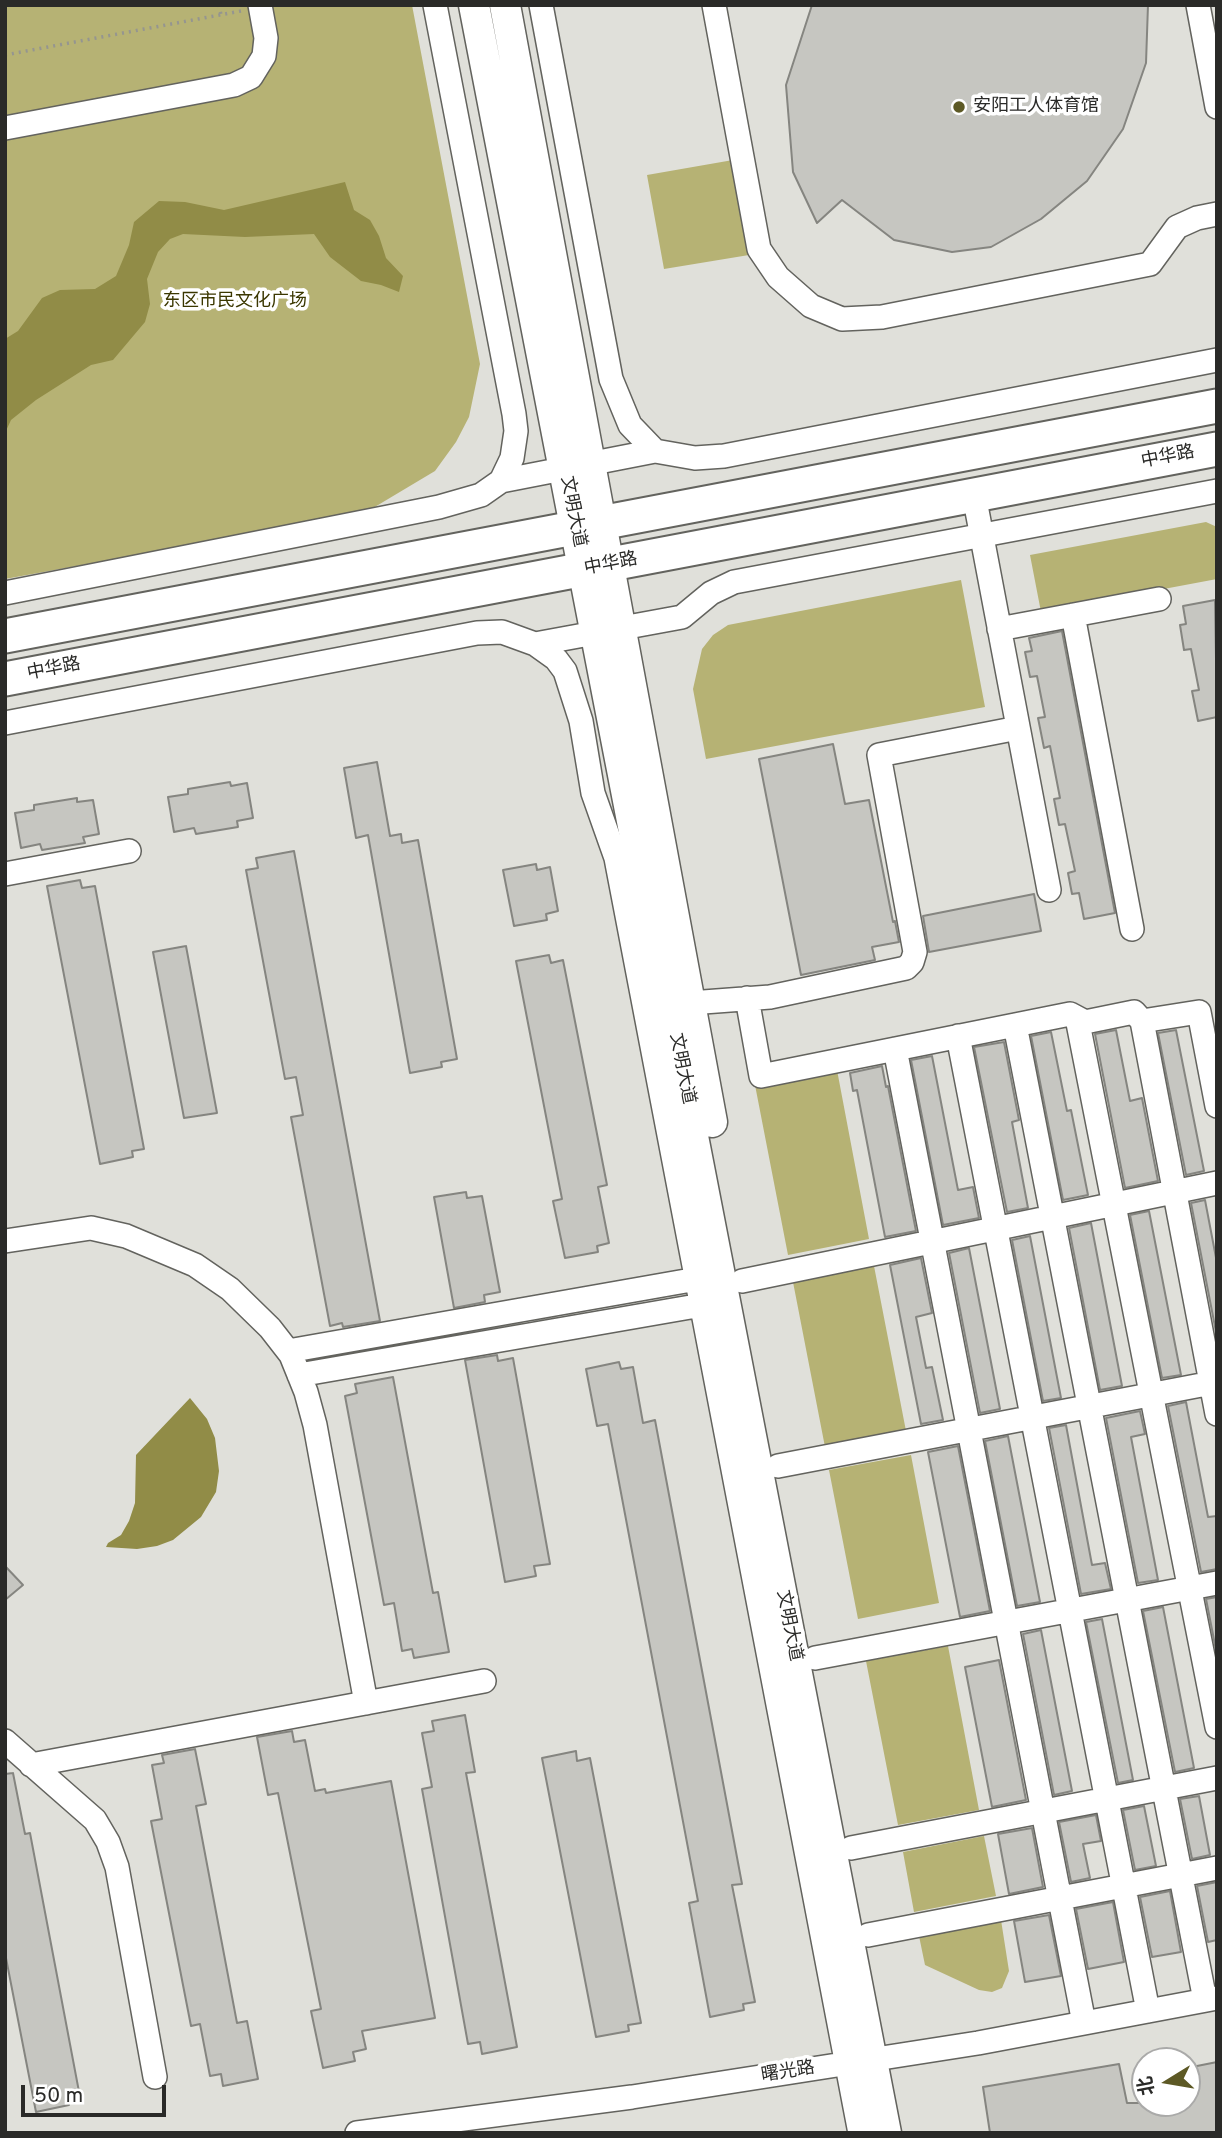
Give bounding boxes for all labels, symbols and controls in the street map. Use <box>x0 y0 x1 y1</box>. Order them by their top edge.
place label: 安阳工人体育馆 <box>973 96 1099 118</box>
marker: 安阳工人体育馆 <box>951 99 967 115</box>
park label: 东区市民文化广场 <box>163 291 307 313</box>
street label: 中华路 <box>1139 442 1197 474</box>
street label: 文明大道 <box>555 475 589 549</box>
street label: 中华路 <box>582 549 640 581</box>
street label: 中华路 <box>25 654 83 686</box>
street label: 文明大道 <box>664 1032 698 1106</box>
street label: 文明大道 <box>771 1589 805 1663</box>
north arrow <box>1131 2047 1201 2117</box>
street label: 曙光路 <box>760 2058 816 2088</box>
scale bar <box>24 2072 170 2116</box>
text: 北 <box>1134 2074 1161 2097</box>
text: 50 m <box>34 2083 83 2110</box>

